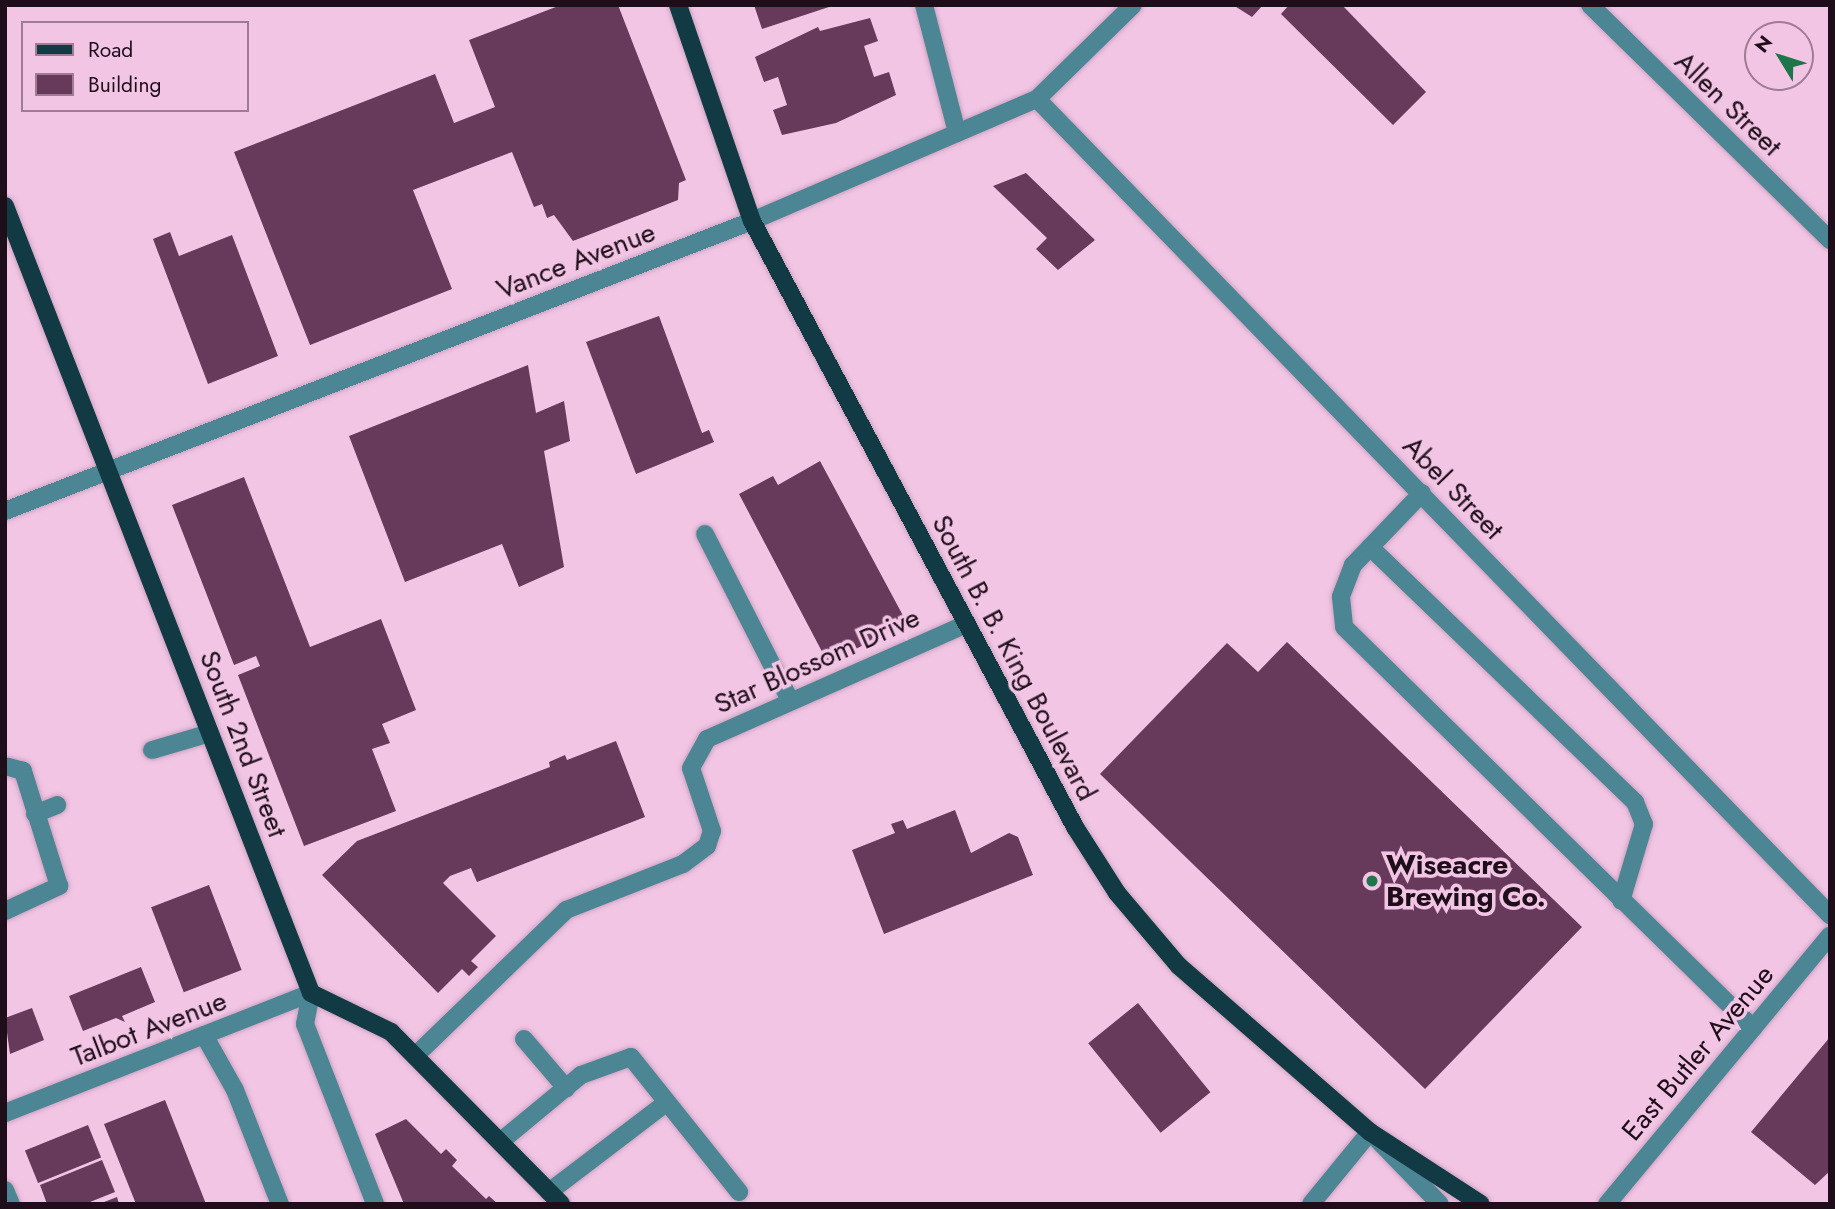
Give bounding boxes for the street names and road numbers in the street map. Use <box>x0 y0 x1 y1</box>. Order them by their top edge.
street label: Allen Street <box>1668 45 1788 163</box>
street label: Vance Avenue <box>492 215 660 307</box>
street label: Abel Street <box>1396 429 1510 547</box>
street label: South B. B. King Boulevard <box>924 509 1104 807</box>
street label: Star Blossom Drive <box>709 601 925 721</box>
street label: South 2nd Street <box>192 646 294 842</box>
street label: East Butler Avenue <box>1615 959 1781 1147</box>
street label: Talbot Avenue <box>67 984 231 1074</box>

